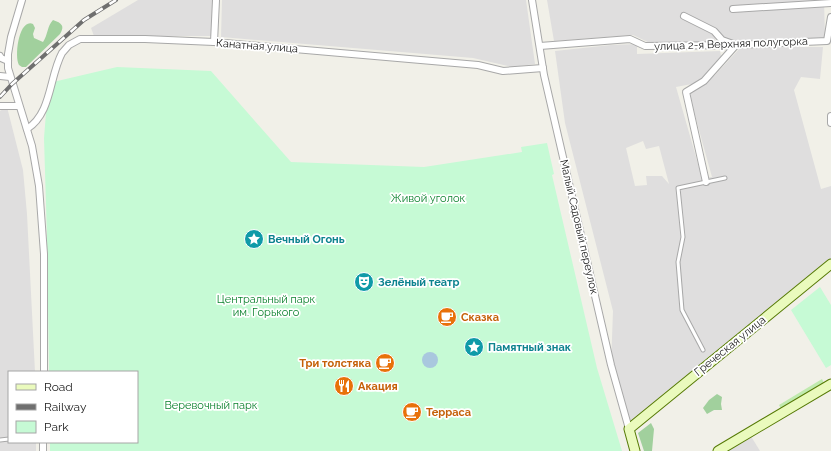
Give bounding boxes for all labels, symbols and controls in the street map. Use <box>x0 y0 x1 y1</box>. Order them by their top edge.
street label: улица 2-я Верхняя полугорка <box>654 35 808 53</box>
street label: Канатная улица <box>216 37 298 55</box>
street label: Малый Садовый переулок <box>557 158 601 296</box>
park label: Живой уголок <box>391 192 465 205</box>
place icon: Вечный Огонь <box>243 228 265 250</box>
place label: Вечный Огонь <box>268 233 345 246</box>
theatre icon: Зелёный театр <box>353 271 375 293</box>
place label: Зелёный театр <box>378 276 460 289</box>
park label: Центральный парк им. Горького <box>217 293 316 319</box>
cafe icon: Сказка <box>436 306 458 328</box>
place label: Сказка <box>461 311 499 324</box>
street label: Греческая улица <box>692 313 768 379</box>
place icon: Памятный знак <box>463 336 485 358</box>
place label: Памятный знак <box>488 341 572 354</box>
cafe icon: Три толстяка <box>374 352 396 374</box>
place label: Три толстяка <box>299 357 371 370</box>
legend <box>8 371 138 443</box>
restaurant icon: Акация <box>333 375 355 397</box>
text: Road <box>44 380 73 394</box>
place label: Акация <box>358 380 398 393</box>
park label: Веревочный парк <box>164 399 258 412</box>
text: Railway <box>44 400 87 414</box>
cafe icon: Терраса <box>401 401 423 423</box>
place label: Терраса <box>426 406 471 419</box>
text: Park <box>44 420 69 434</box>

